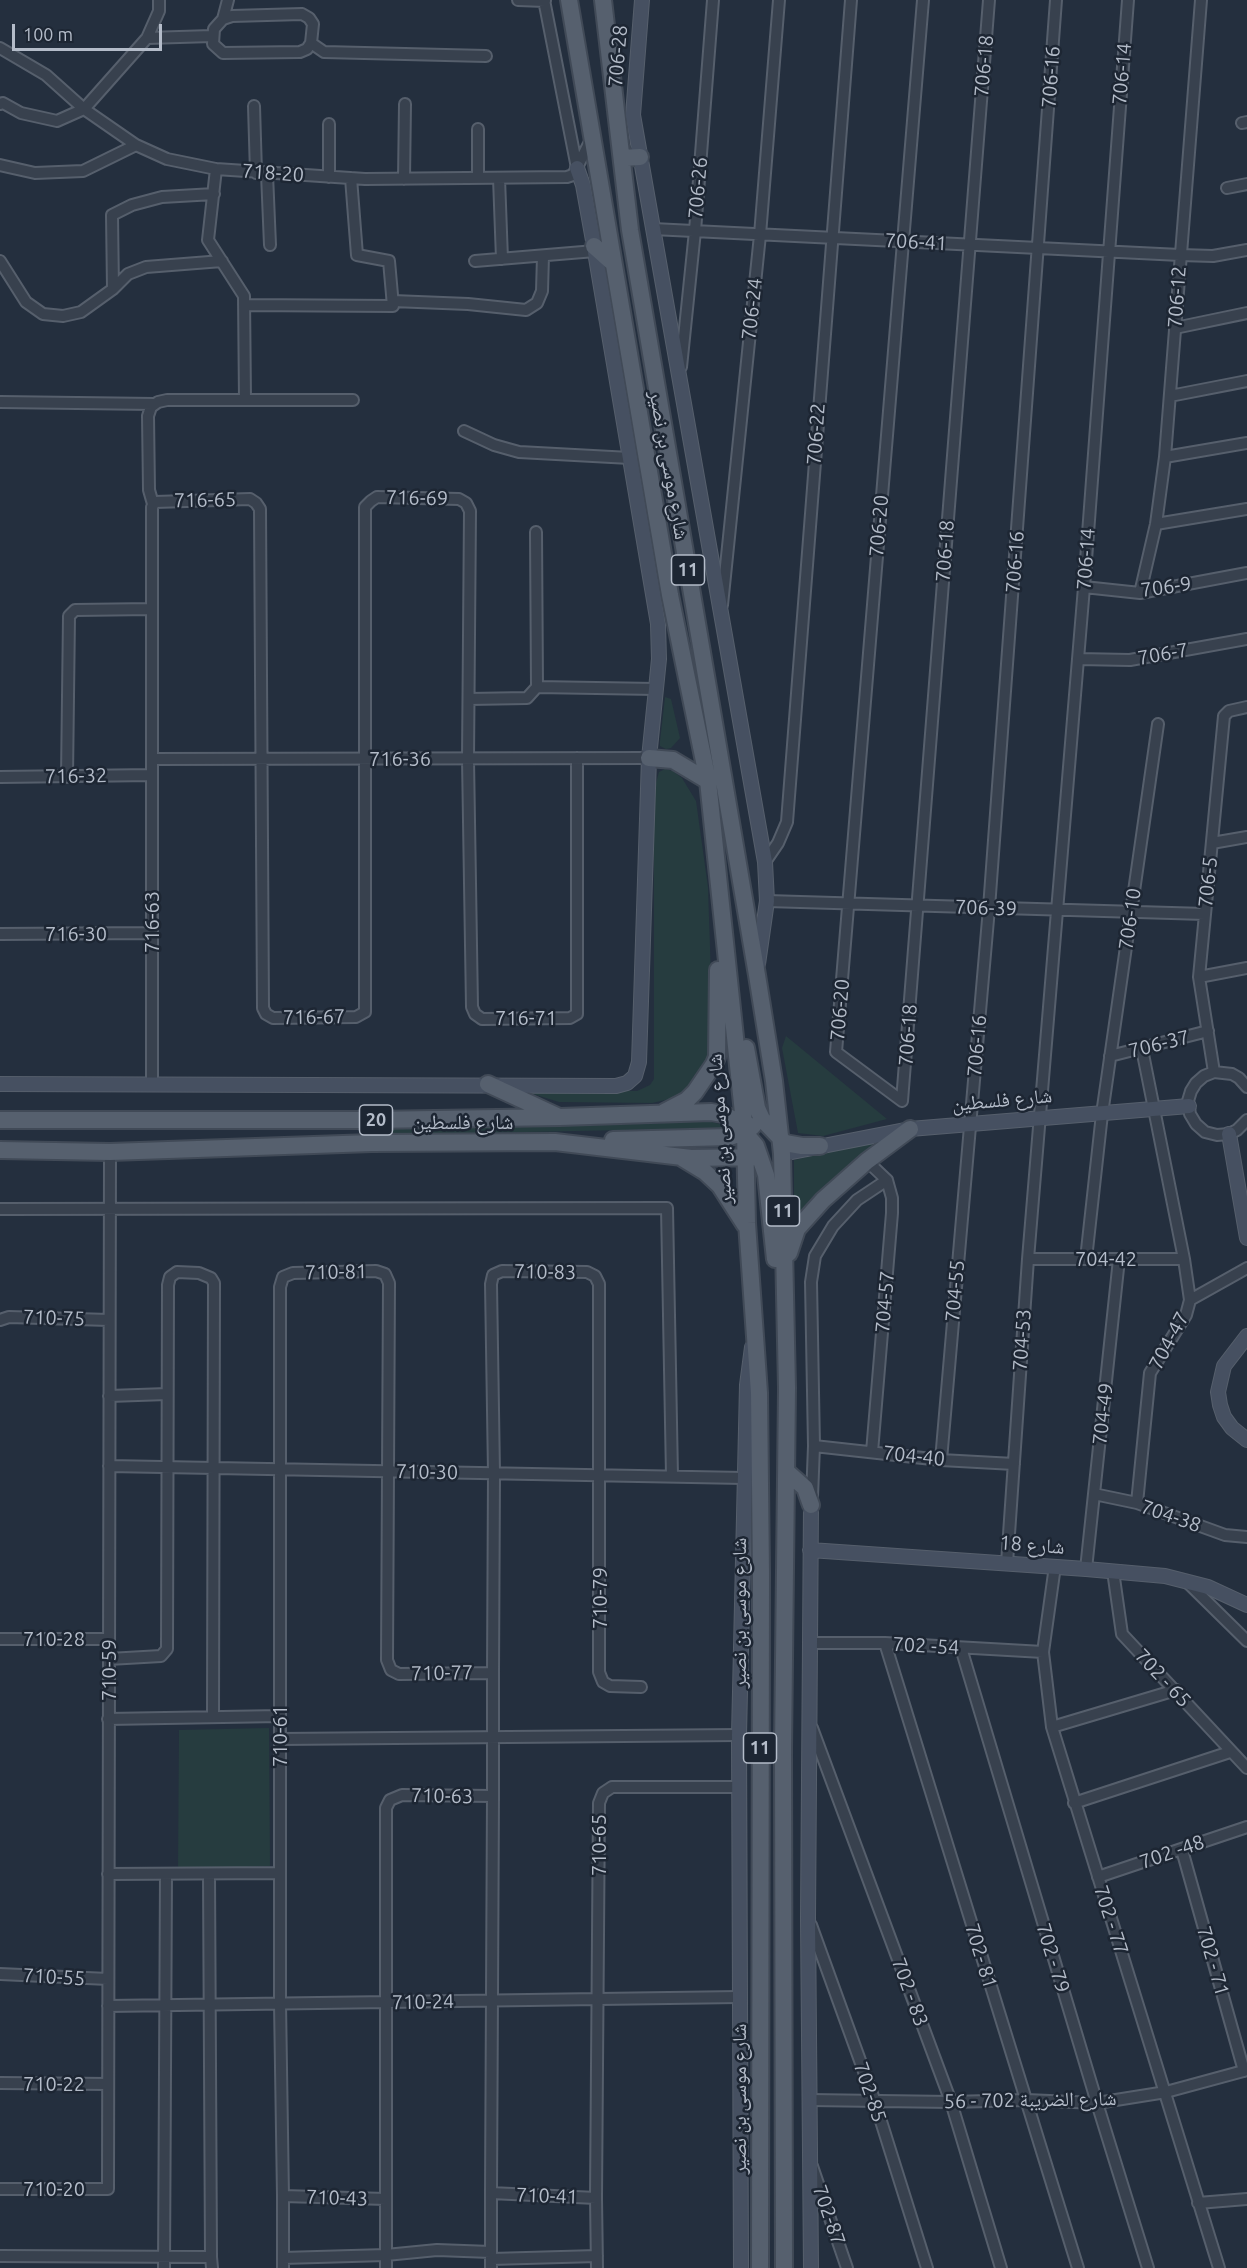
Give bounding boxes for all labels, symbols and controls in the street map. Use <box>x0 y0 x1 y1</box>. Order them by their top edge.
scale bar <box>15 12 165 50</box>
text: 100 m <box>23 24 73 44</box>
street label: 706-28 <box>603 24 633 88</box>
street label: 706-18 <box>969 34 999 98</box>
street label: 706-14 <box>1107 42 1137 106</box>
street label: 706-16 <box>1037 45 1065 109</box>
street label: 706-26 <box>683 156 713 220</box>
street label: 718-20 <box>241 159 305 187</box>
street label: 706-41 <box>884 228 948 256</box>
street label: 706-12 <box>1163 265 1191 329</box>
street label: 706-24 <box>737 277 767 341</box>
street label: شارع موسى بن نصير <box>644 389 694 541</box>
street label: 706-22 <box>802 402 830 466</box>
street label: 716-69 <box>386 485 448 511</box>
street label: 716-65 <box>174 487 236 513</box>
street label: 706-20 <box>864 494 894 558</box>
street label: 706-18 <box>931 519 959 583</box>
street label: 706-14 <box>1072 527 1100 591</box>
street label: 706-16 <box>1001 530 1029 594</box>
road number: 11 <box>672 555 704 585</box>
street label: 706-9 <box>1139 572 1193 602</box>
street label: 706-7 <box>1136 638 1190 670</box>
street label: 716-36 <box>369 747 431 771</box>
street label: 716-32 <box>45 763 107 789</box>
street label: 706-5 <box>1193 855 1223 909</box>
street label: 706-10 <box>1114 887 1146 951</box>
street label: 716-63 <box>140 891 164 953</box>
street label: 706-39 <box>955 895 1017 921</box>
street label: 716-30 <box>45 922 107 946</box>
street label: 706-20 <box>825 978 855 1042</box>
street label: 706-18 <box>894 1003 922 1067</box>
street label: 716-67 <box>283 1004 345 1030</box>
street label: 716-71 <box>495 1006 557 1030</box>
street label: 706-16 <box>962 1014 992 1078</box>
street label: 706-37 <box>1126 1025 1192 1063</box>
street label: شارع موسى بن نصير <box>703 1053 737 1205</box>
street label: شارع فلسطين <box>951 1084 1053 1116</box>
road number: 20 <box>360 1105 392 1135</box>
street label: شارع فلسطين <box>413 1110 513 1134</box>
road number: 11 <box>766 1196 800 1226</box>
street label: 704-42 <box>1075 1247 1137 1271</box>
street label: 710-81 <box>305 1259 367 1285</box>
street label: 710-83 <box>514 1259 576 1285</box>
street label: 704-55 <box>940 1259 970 1323</box>
street label: 704-57 <box>870 1270 900 1334</box>
street label: 710-75 <box>23 1305 85 1331</box>
street label: 704-53 <box>1008 1308 1036 1372</box>
street label: 704-47 <box>1144 1308 1194 1374</box>
street label: 704-49 <box>1088 1382 1118 1446</box>
street label: 704-40 <box>882 1441 946 1471</box>
street label: 710-30 <box>396 1459 458 1485</box>
street label: 704-38 <box>1138 1495 1204 1537</box>
street label: شارع 18 <box>999 1531 1065 1559</box>
street label: شارع موسى بن نصير <box>727 1538 751 1688</box>
street label: 710-79 <box>588 1567 612 1629</box>
street label: 710-28 <box>23 1627 85 1651</box>
street label: 702 -54 <box>892 1632 960 1660</box>
street label: 710-59 <box>97 1639 121 1701</box>
street label: 702 - 65 <box>1130 1644 1196 1712</box>
street label: 710-77 <box>411 1660 473 1686</box>
street label: 710-61 <box>268 1705 292 1767</box>
road number: 11 <box>744 1733 777 1763</box>
street label: 710-63 <box>411 1783 473 1809</box>
street label: 710-65 <box>587 1814 611 1876</box>
street label: 702 -48 <box>1137 1830 1207 1874</box>
street label: 702 - 77 <box>1089 1882 1133 1958</box>
street label: 702 - 79 <box>1031 1920 1075 1996</box>
street label: 702- 81 <box>960 1921 1002 1991</box>
street label: 702 - 71 <box>1192 1923 1234 1999</box>
street label: 702 - 83 <box>887 1954 933 2030</box>
street label: 710-55 <box>22 1963 86 1991</box>
street label: 710-24 <box>392 1989 454 2015</box>
street label: شارع موسى بن نصير <box>727 2024 751 2174</box>
street label: 702-85 <box>849 2059 891 2125</box>
street label: 710-22 <box>23 2072 85 2096</box>
street label: شارع الضريبة 702 - 56 <box>943 2086 1117 2114</box>
street label: 710-20 <box>23 2177 85 2201</box>
street label: 702-87 <box>808 2182 850 2248</box>
street label: 710-41 <box>516 2183 578 2209</box>
street label: 710-43 <box>306 2185 368 2211</box>

